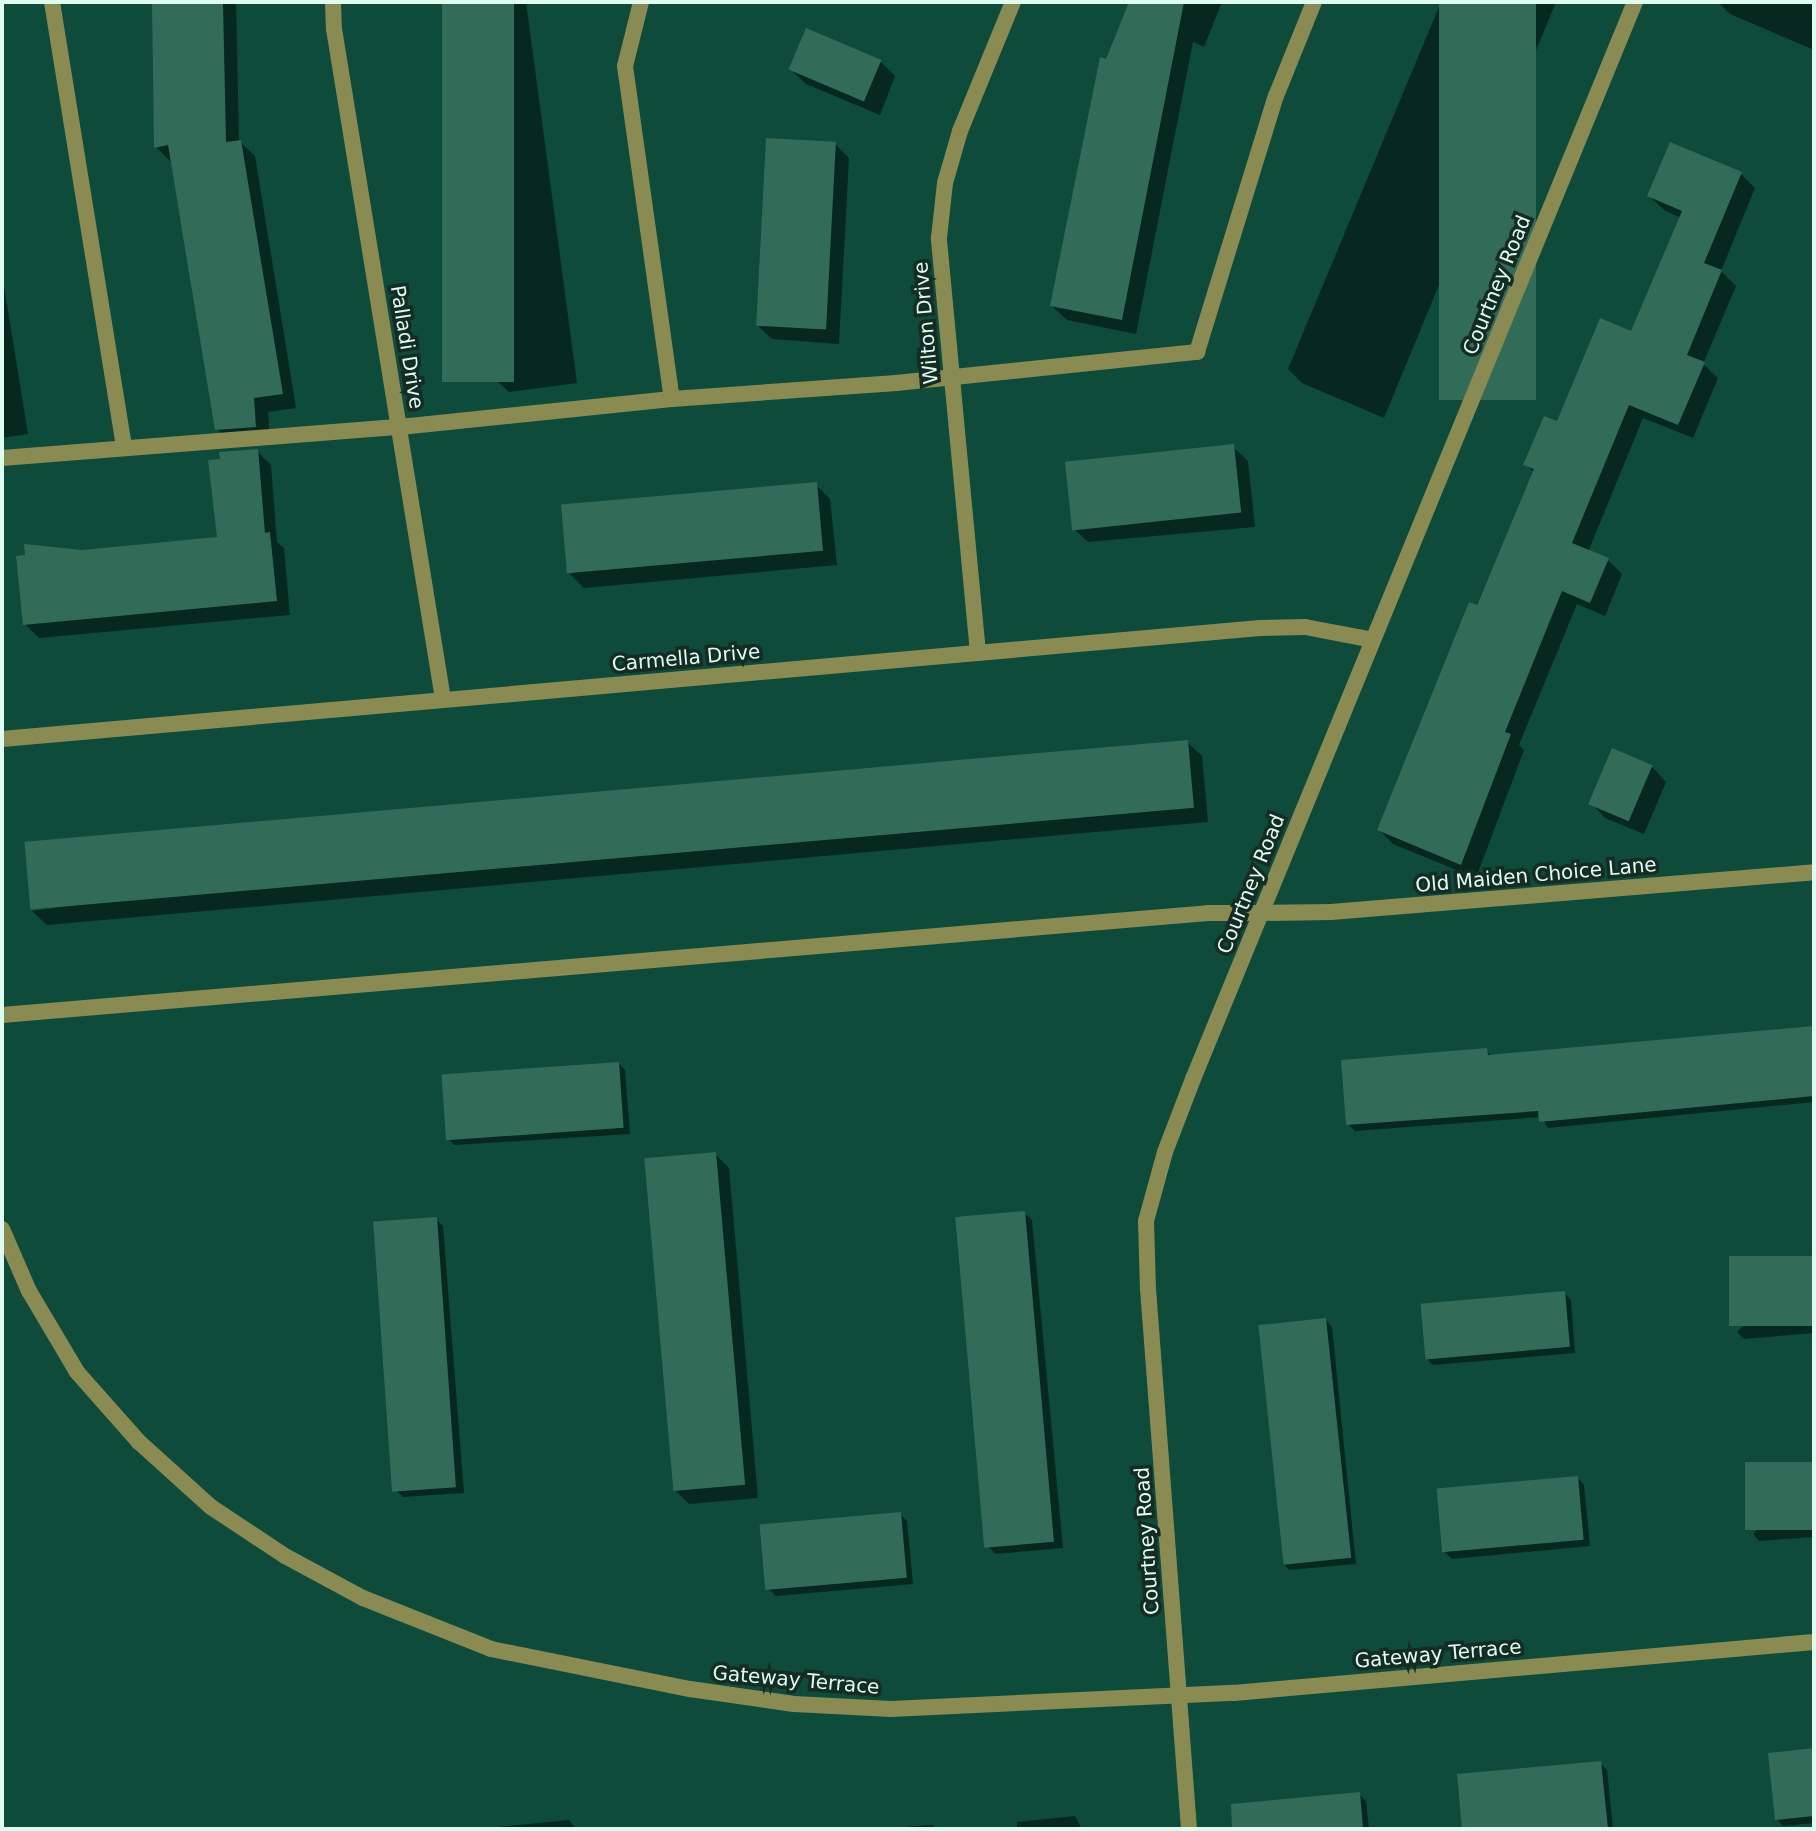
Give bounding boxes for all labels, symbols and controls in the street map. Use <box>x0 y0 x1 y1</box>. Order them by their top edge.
street label: Courtney Road <box>1458 212 1536 358</box>
street label: Wilton Drive <box>909 261 943 385</box>
street label: Palladi Drive <box>385 284 429 410</box>
street label: Carmella Drive <box>611 640 761 676</box>
street label: Courtney Road <box>1212 811 1290 957</box>
street label: Old Maiden Choice Lane <box>1414 853 1658 897</box>
street label: Courtney Road <box>1130 1466 1164 1616</box>
street label: Gateway Terrace <box>1354 1635 1522 1673</box>
street label: Gateway Terrace <box>712 1661 880 1699</box>

